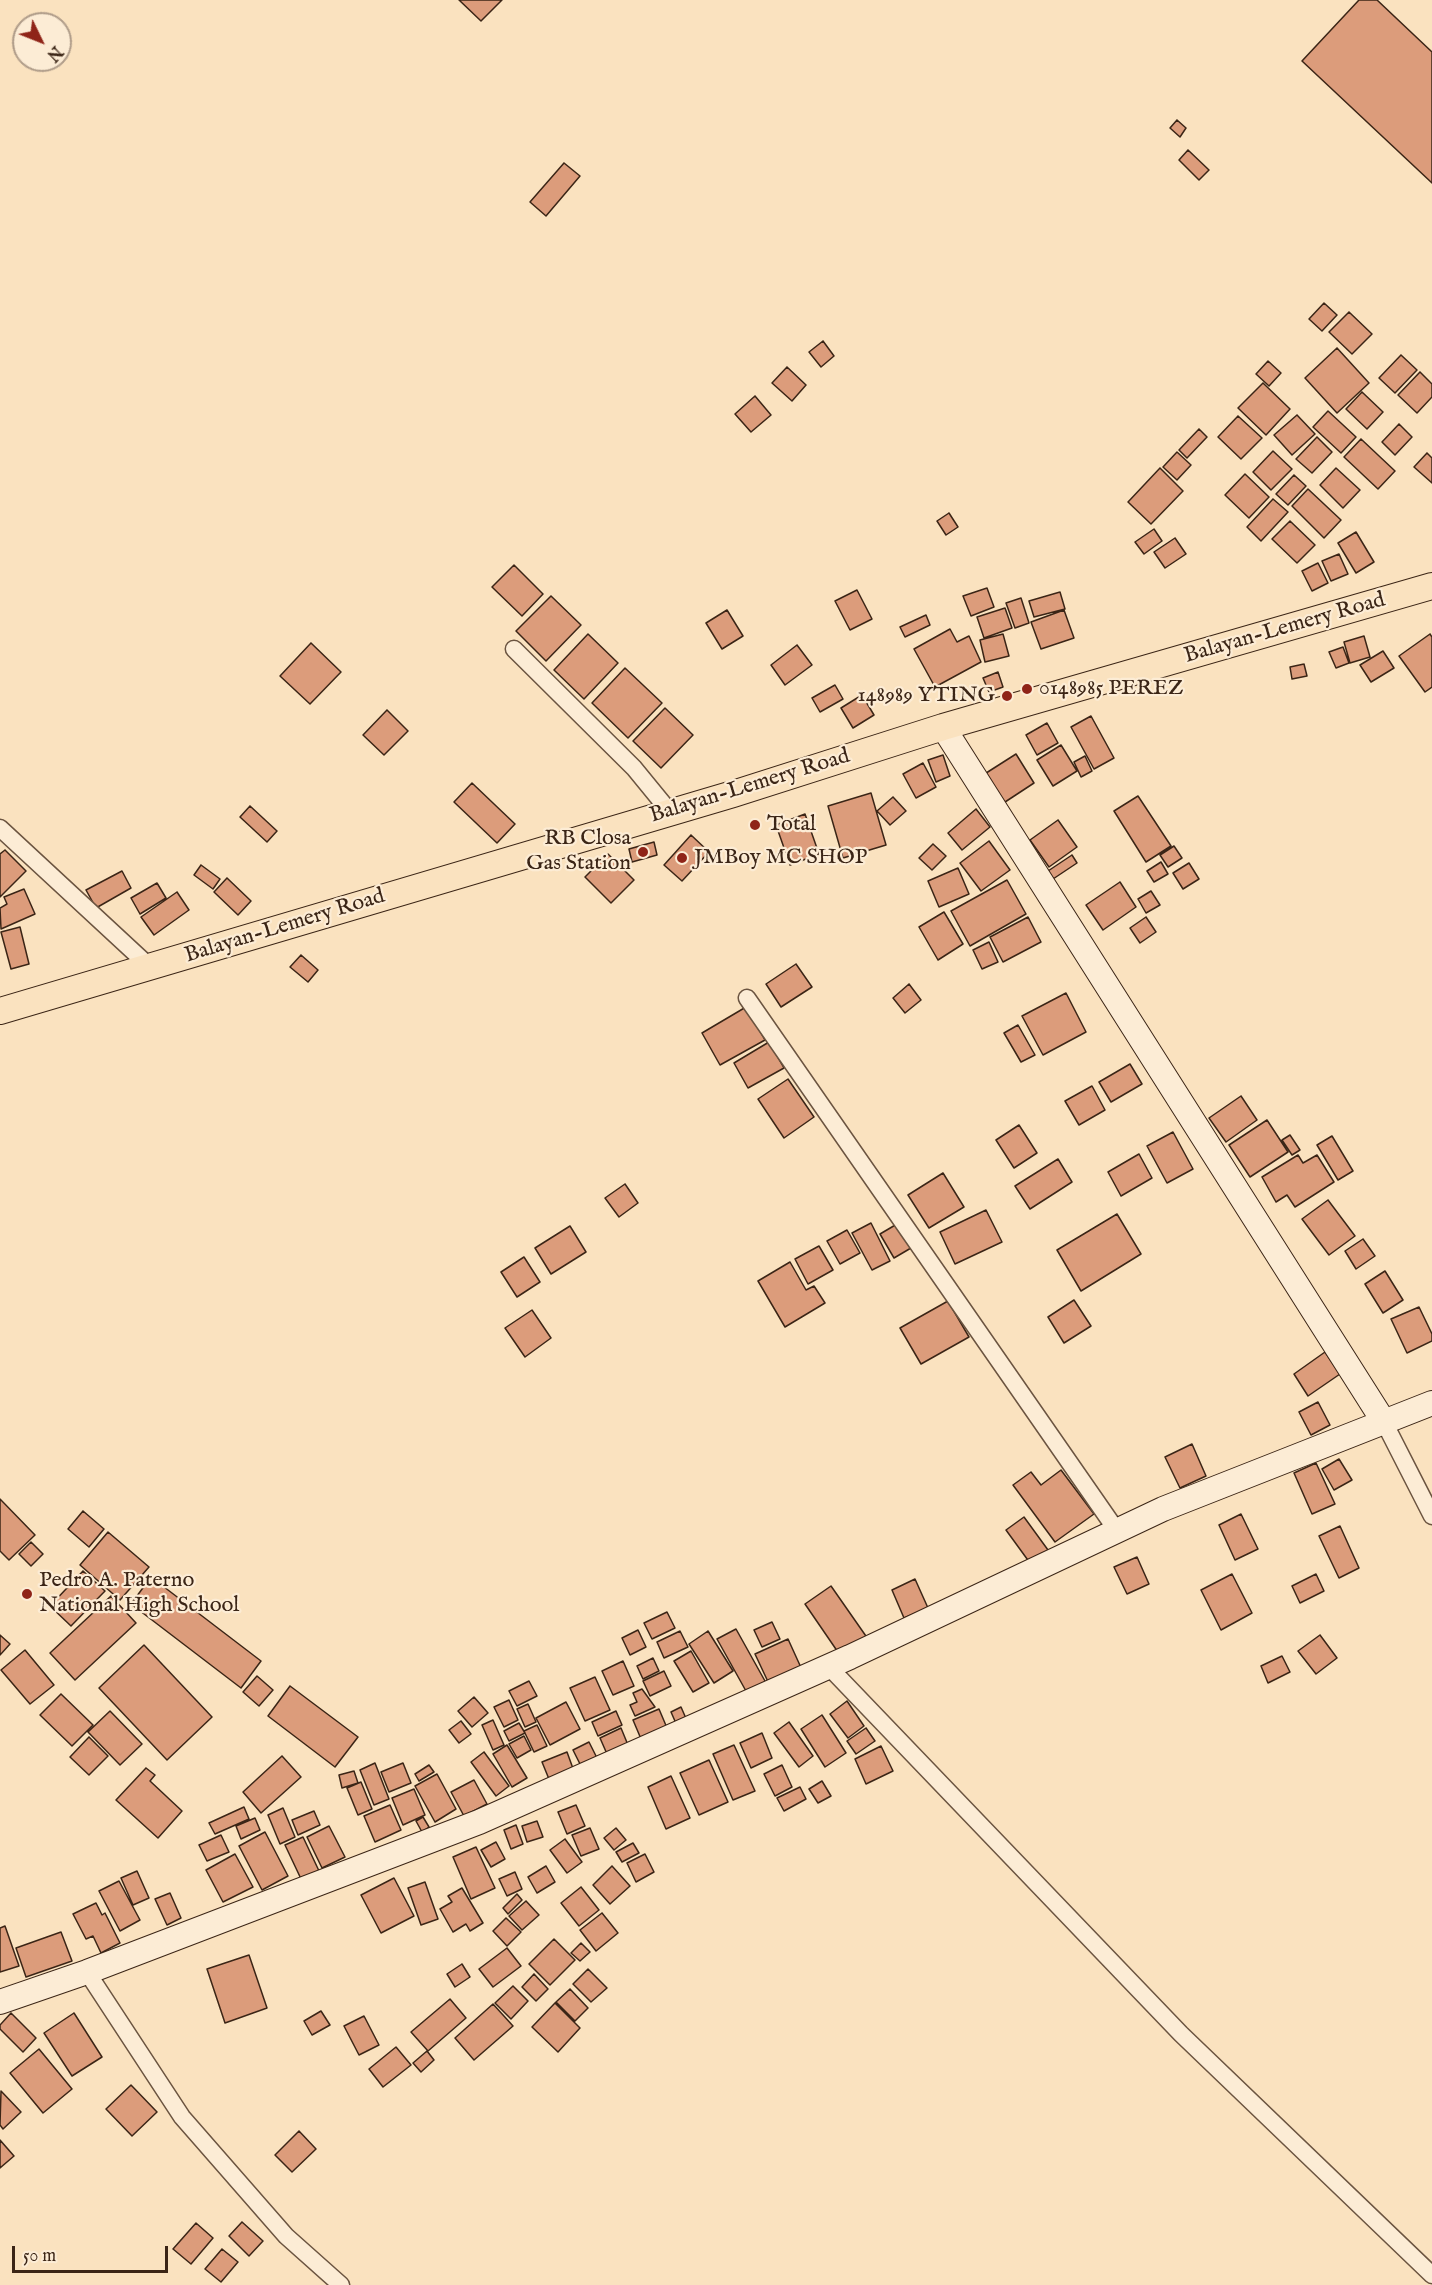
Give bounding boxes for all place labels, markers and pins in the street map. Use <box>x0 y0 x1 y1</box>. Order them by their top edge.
place label: 0148985 PEREZ <box>1039 676 1184 702</box>
marker: 0148985 PEREZ <box>1020 682 1034 696</box>
place label: 148989 YTING <box>858 683 995 709</box>
marker: 148989 YTING <box>1000 689 1014 703</box>
place label: Total <box>767 812 816 838</box>
marker: Total <box>748 818 762 832</box>
place label: RB Closa Gas Station <box>526 826 631 878</box>
marker: RB Closa Gas Station <box>636 845 650 859</box>
place label: JMBoy MC SHOP <box>694 845 867 871</box>
marker: JMBoy MC SHOP <box>675 851 689 865</box>
place label: Pedro A. Paterno National High School <box>39 1568 239 1620</box>
marker: Pedro A. Paterno National High School <box>20 1587 34 1601</box>

